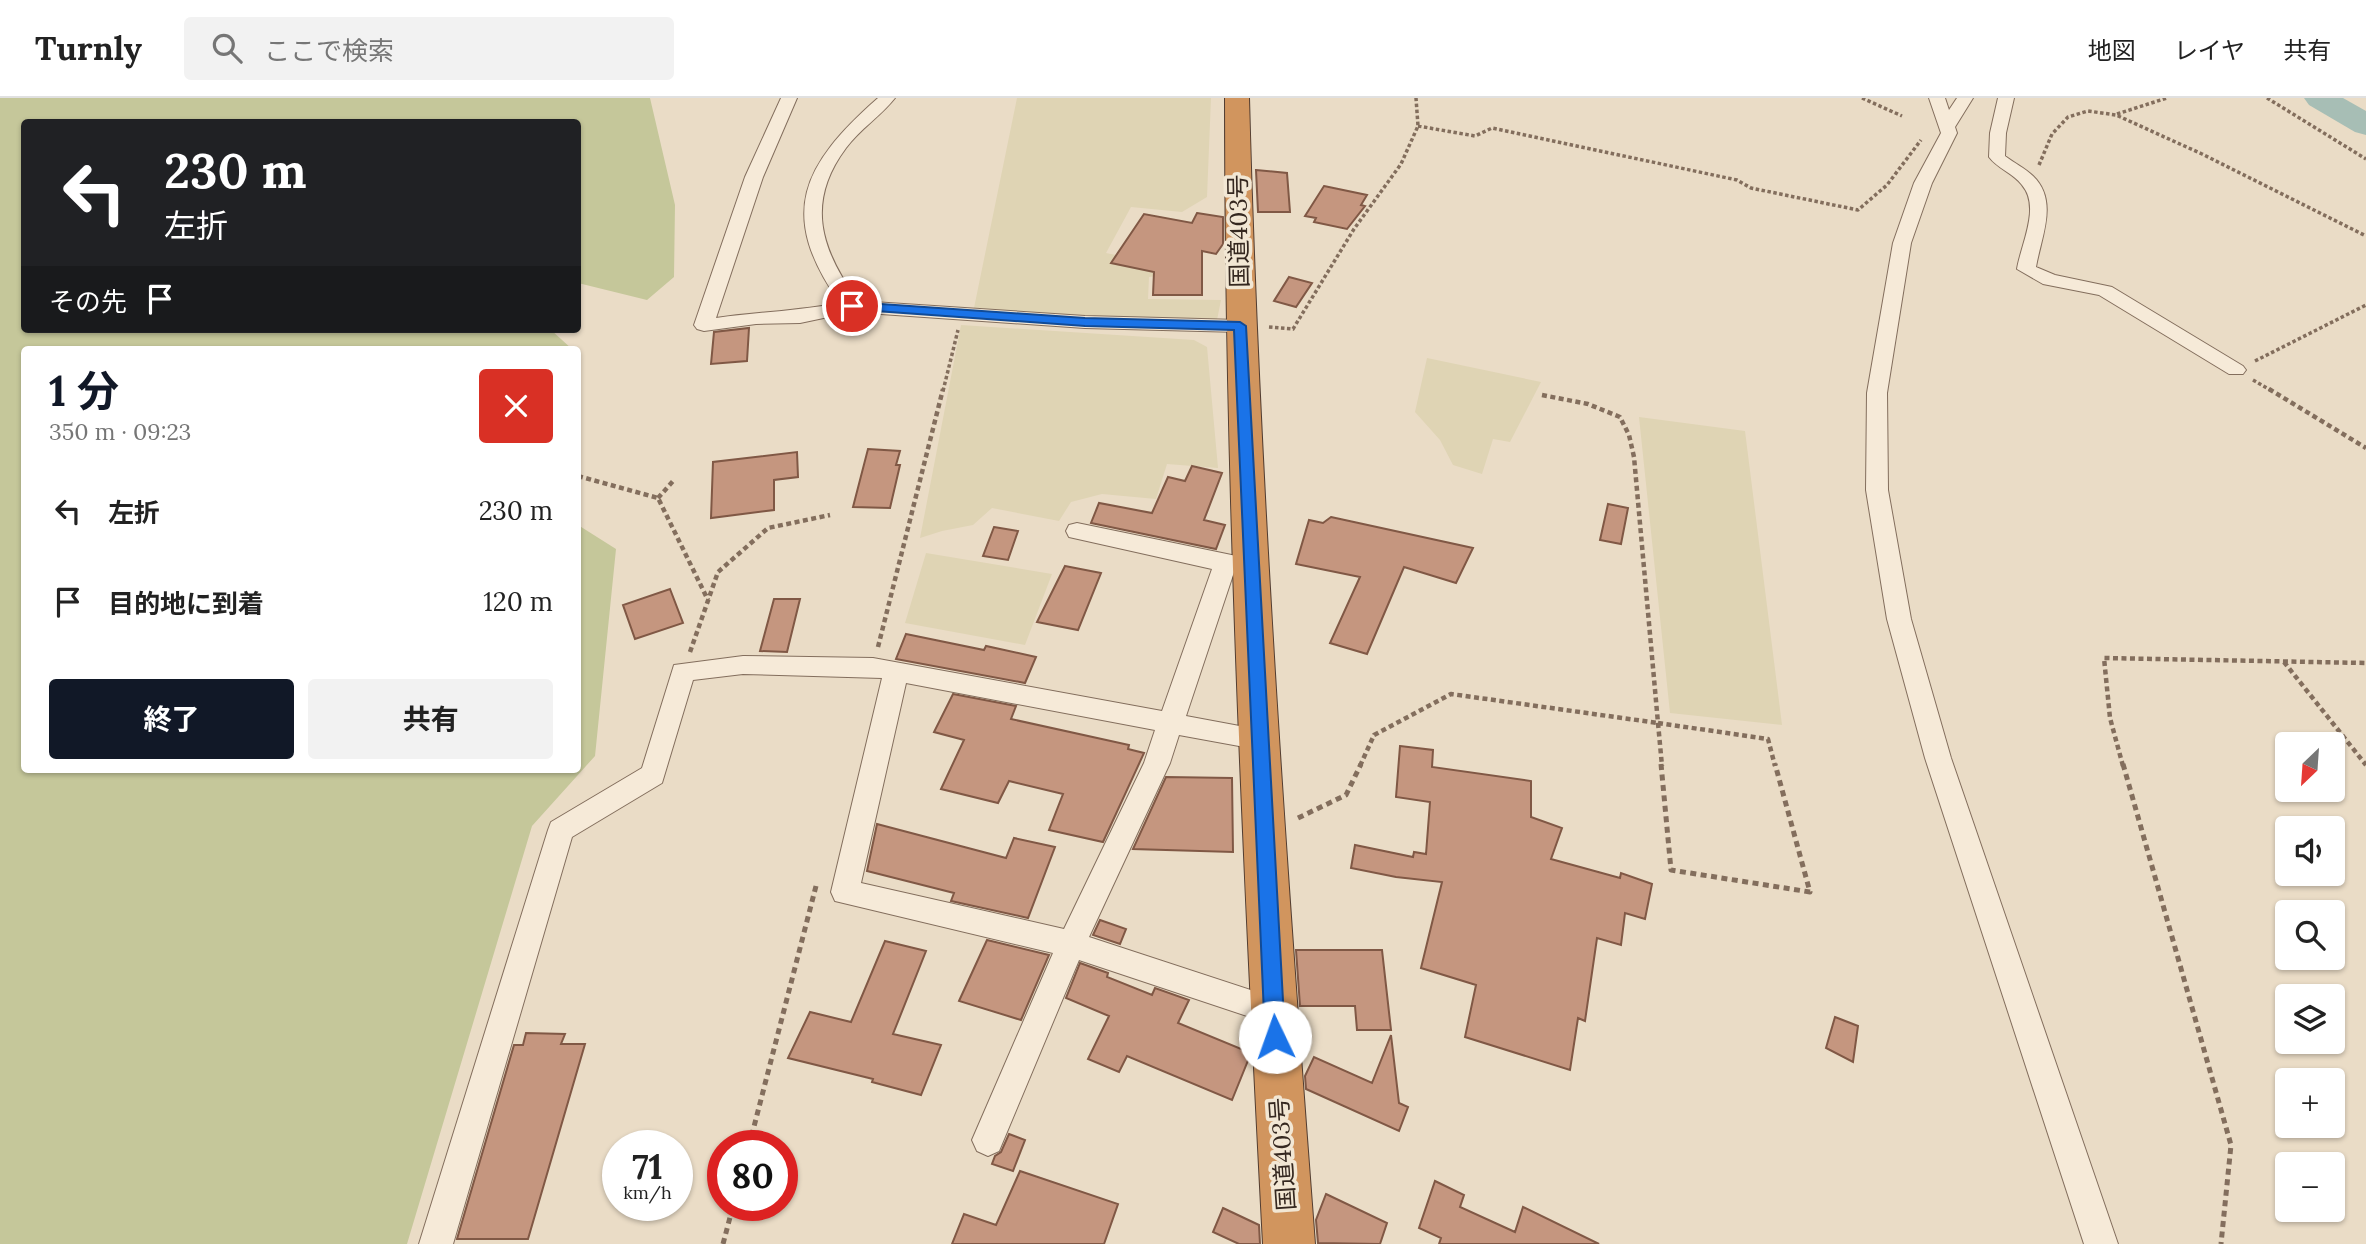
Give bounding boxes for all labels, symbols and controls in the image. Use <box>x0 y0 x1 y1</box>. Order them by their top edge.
search box <box>184 17 674 80</box>
text: Turnly <box>35 27 142 69</box>
icon: search <box>208 29 246 67</box>
text: ここで検索 <box>264 34 394 67</box>
text: 地図 <box>2088 35 2136 66</box>
text: レイヤ <box>2174 35 2245 66</box>
text: 共有 <box>2283 35 2331 66</box>
text: 230 m <box>164 139 307 201</box>
icon: left <box>49 147 140 238</box>
street label: 国道403号 <box>1222 174 1255 288</box>
text: 左折 <box>164 205 228 246</box>
pin <box>822 276 882 336</box>
icon: arrive <box>141 280 179 318</box>
text: その先 <box>49 285 127 318</box>
icon: arrive <box>833 287 871 325</box>
text: 1 分 <box>49 364 119 418</box>
button: close <box>479 369 553 443</box>
text: 350 m · 09:23 <box>49 417 191 446</box>
icon: left <box>49 492 87 530</box>
text: 230 m <box>479 494 553 527</box>
text: 左折 <box>108 496 160 529</box>
icon: arrive <box>49 583 87 621</box>
text: 120 m <box>483 585 553 618</box>
text: 目的地に到着 <box>108 587 264 620</box>
button: 終了 <box>49 679 294 759</box>
button: 共有 <box>308 679 553 759</box>
north arrow <box>2275 732 2345 802</box>
map controls <box>2275 732 2345 1222</box>
button: sound <box>2275 816 2345 886</box>
button: search <box>2275 900 2345 970</box>
button: layers <box>2275 984 2345 1054</box>
position arrow <box>1238 1000 1312 1074</box>
button: + <box>2275 1068 2345 1138</box>
street label: 国道403号 <box>1263 1096 1302 1212</box>
speed limit sign: 80 <box>707 1130 798 1221</box>
text: 71 <box>632 1144 663 1189</box>
button: − <box>2275 1152 2345 1222</box>
text: km/h <box>623 1181 672 1204</box>

